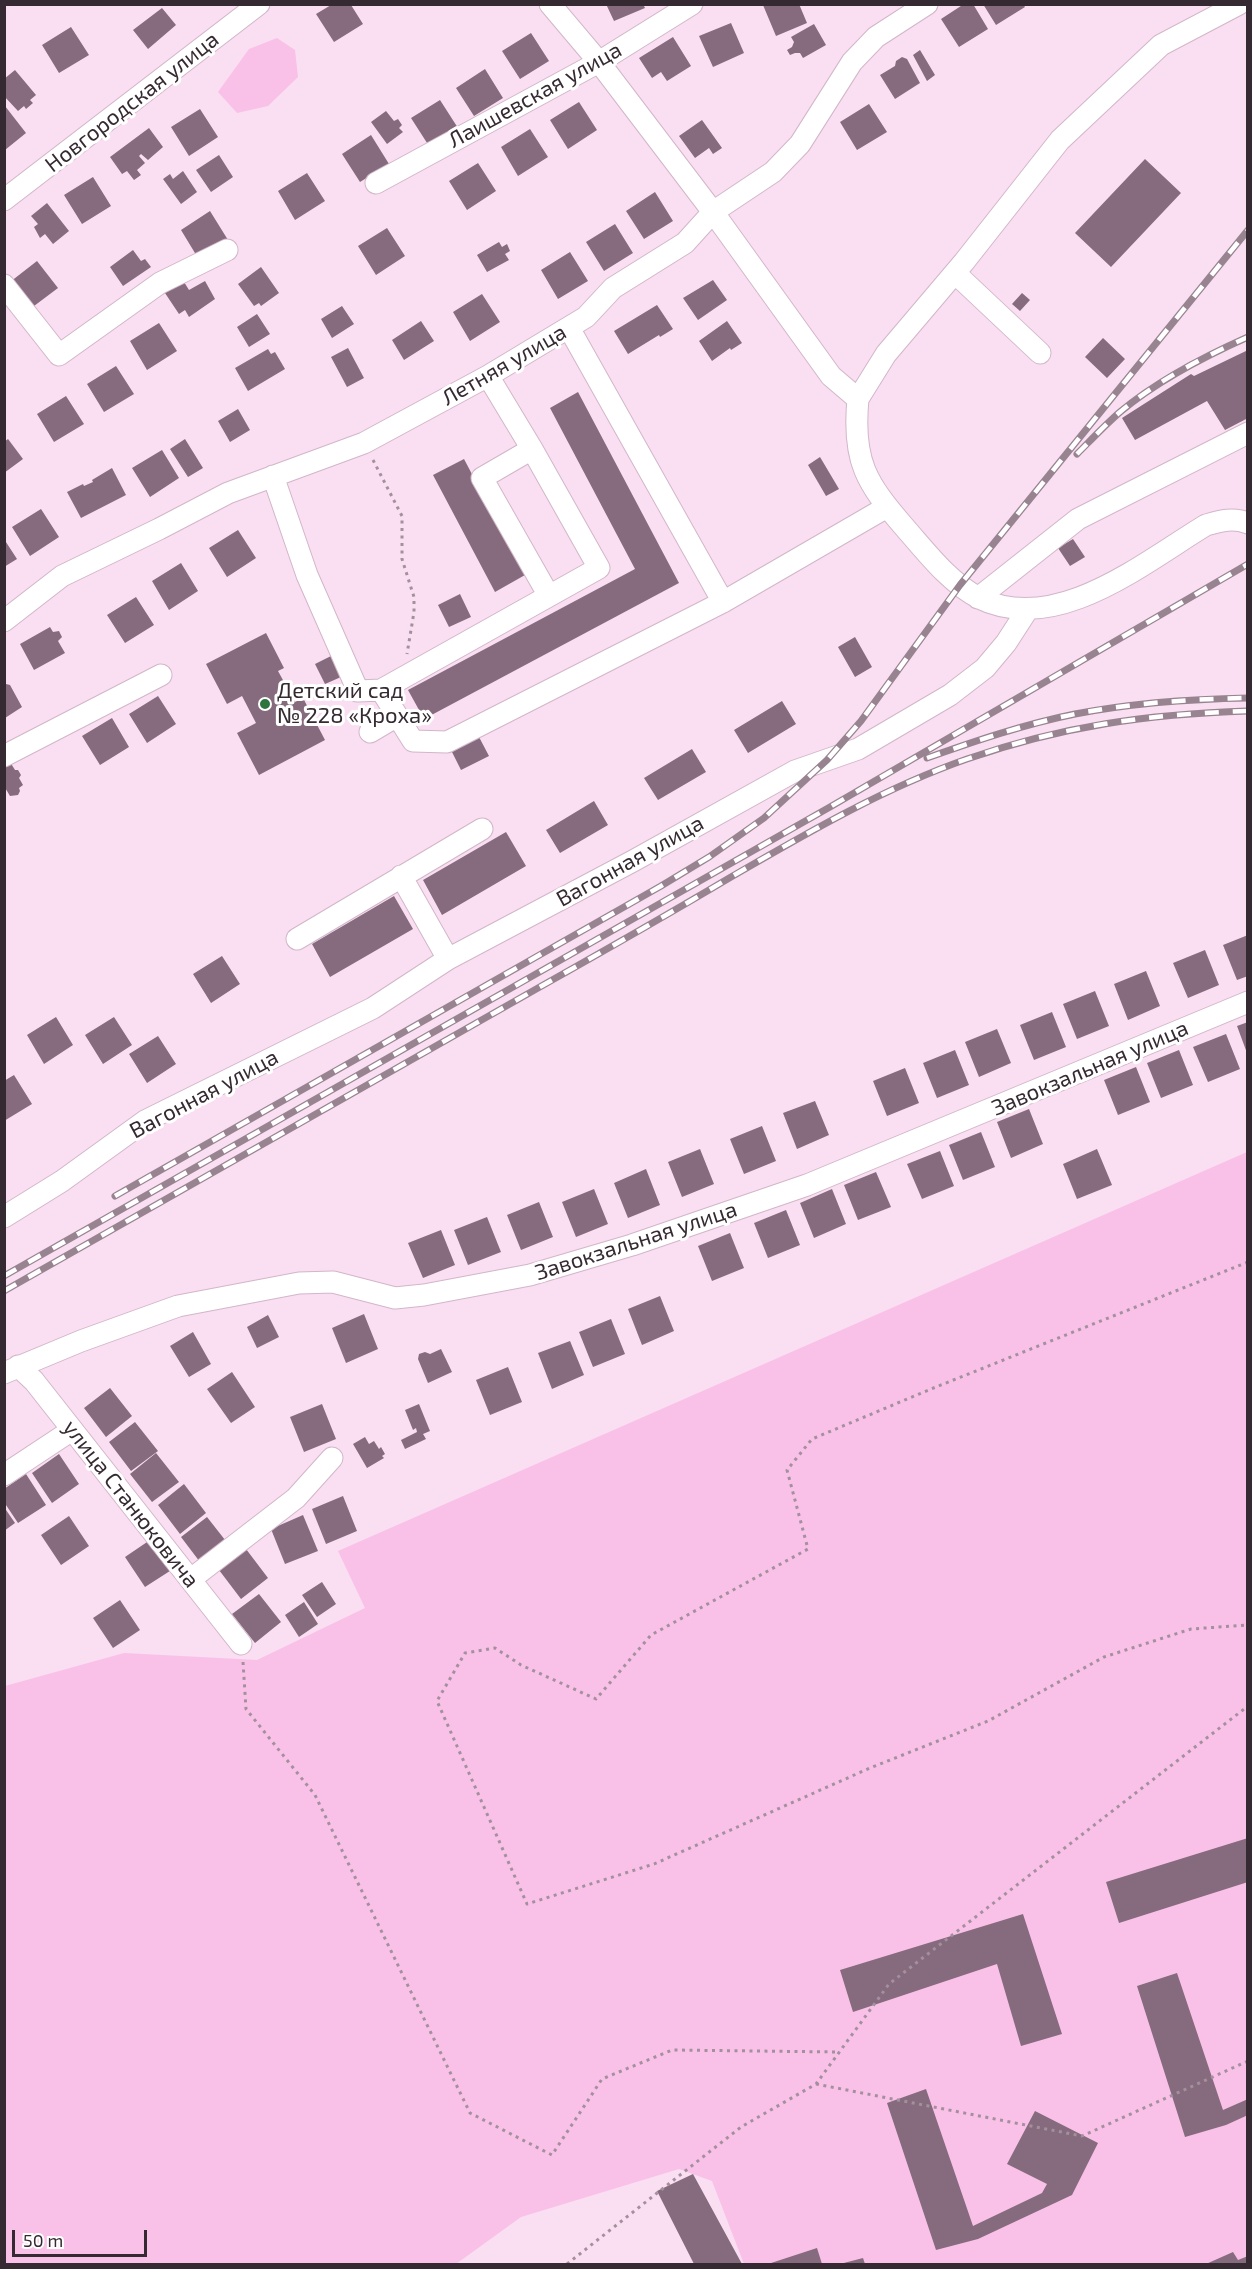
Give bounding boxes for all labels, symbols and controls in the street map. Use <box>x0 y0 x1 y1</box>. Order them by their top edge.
street label: Новгородская улица <box>40 26 224 178</box>
street label: Лаишевская улица <box>444 36 626 154</box>
street label: Летняя улица <box>437 319 571 411</box>
place label: Детский сад № 228 «Кроха» <box>277 678 432 730</box>
marker: Детский сад № 228 «Кроха» <box>258 697 272 711</box>
street label: Вагонная улица <box>552 810 708 912</box>
street label: Завокзальная улица <box>988 1015 1192 1121</box>
street label: Вагонная улица <box>125 1044 283 1144</box>
street label: Завокзальная улица <box>532 1196 740 1286</box>
street label: улица Станюковича <box>57 1415 205 1593</box>
scale bar <box>15 2218 150 2256</box>
text: 50 m <box>23 2229 63 2251</box>

